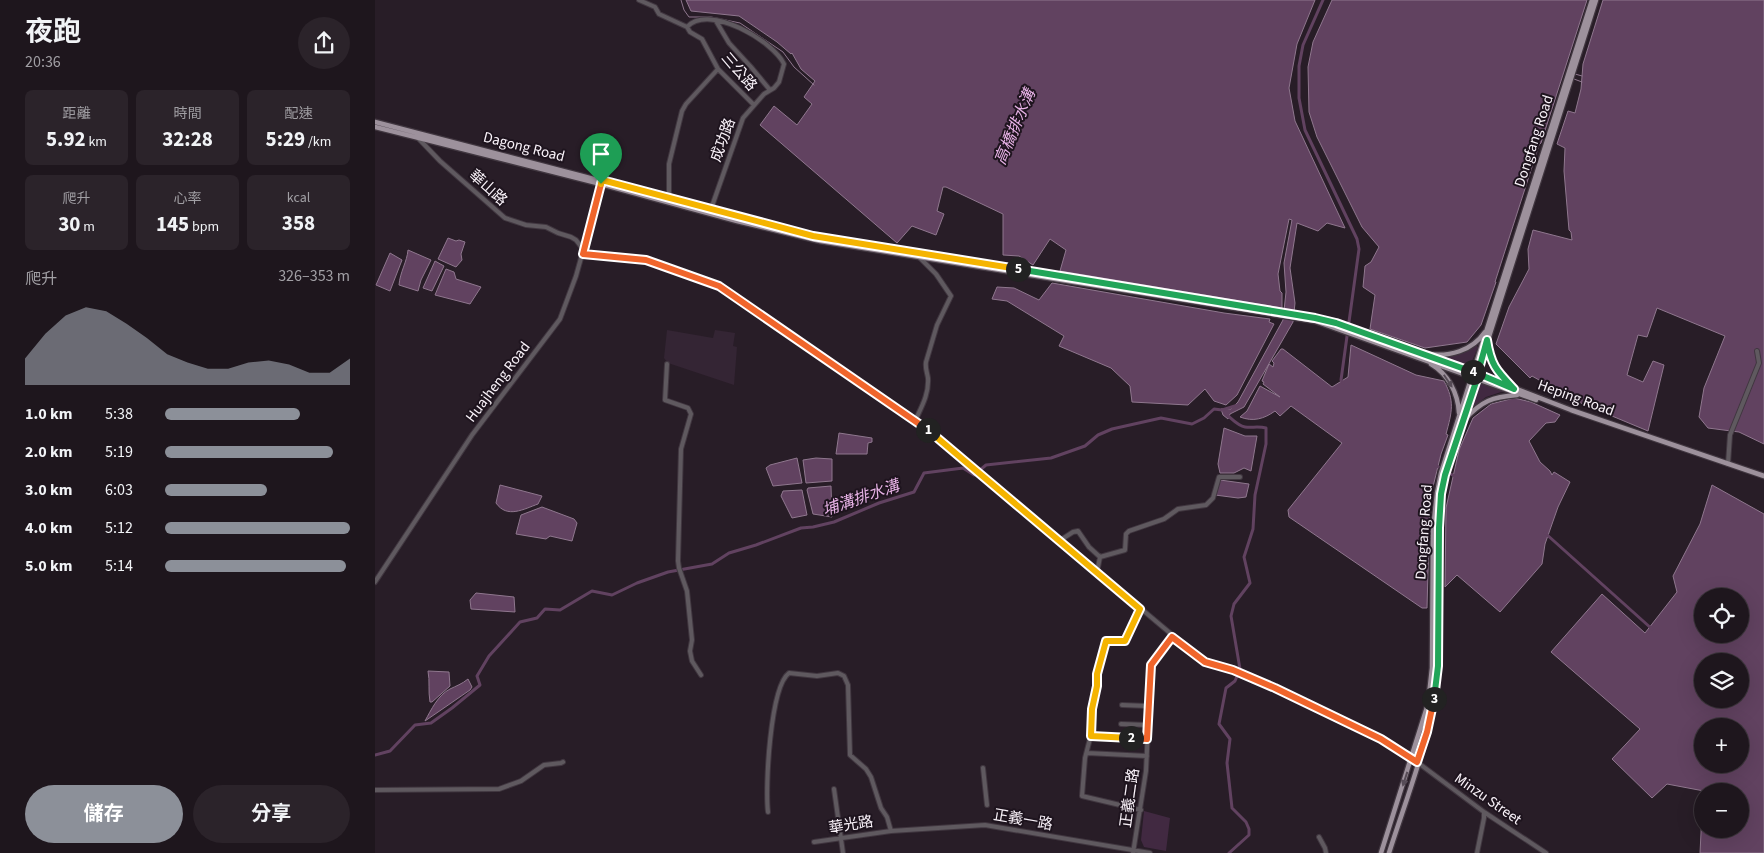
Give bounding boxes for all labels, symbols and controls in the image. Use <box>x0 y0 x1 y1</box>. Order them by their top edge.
text: 夜跑 <box>25 12 81 52</box>
button: share <box>298 17 350 69</box>
street label: 三公路 <box>716 48 762 96</box>
text: 20:36 <box>25 51 61 73</box>
water label: 高橋排水溝 <box>989 84 1042 168</box>
street label: Dongfang Road <box>1509 92 1559 190</box>
text: 距離 <box>63 104 91 124</box>
text: 時間 <box>174 104 202 124</box>
text: 配速 <box>285 104 313 124</box>
street label: 成功路 <box>705 115 741 165</box>
text: 5.92 <box>46 124 86 154</box>
text: 32:28 <box>162 124 213 154</box>
text: 5:29 <box>266 124 305 154</box>
street label: Dagong Road <box>481 127 567 167</box>
text: km <box>86 132 107 152</box>
text: /km <box>305 132 331 152</box>
pin <box>580 133 622 184</box>
icon: arrive <box>587 140 615 168</box>
street label: 華山路 <box>464 165 512 211</box>
text: kcal <box>287 188 310 208</box>
text: 爬升 <box>63 189 91 209</box>
text: 心率 <box>174 189 202 209</box>
text: 358 <box>282 208 315 238</box>
text: 30 <box>58 209 80 239</box>
text: 145 <box>156 209 189 239</box>
text: m <box>80 217 95 237</box>
text: bpm <box>189 217 219 237</box>
pin: 5 <box>1005 256 1031 282</box>
text: 5 <box>1015 259 1022 279</box>
text: 326–353 m <box>278 265 350 287</box>
text: 爬升 <box>25 268 57 290</box>
street label: Huajheng Road <box>461 337 535 427</box>
pin: 4 <box>1461 360 1485 384</box>
text: 4 <box>1470 362 1477 382</box>
one-way arrow <box>1443 374 1453 388</box>
street label: Heping Road <box>1535 374 1617 422</box>
text: 1.0 km <box>25 403 72 425</box>
text: 5:38 <box>105 403 133 425</box>
pin: 1 <box>915 418 941 442</box>
text: 1 <box>925 420 932 440</box>
text: 2.0 km <box>25 441 72 463</box>
text: 5:19 <box>105 441 133 463</box>
water label: 埔溝排水溝 <box>820 474 904 521</box>
text: 3.0 km <box>25 479 72 501</box>
text: 6:03 <box>105 479 133 501</box>
street label: Dongfang Road <box>1410 484 1438 580</box>
text: 4.0 km <box>25 517 72 539</box>
text: 5:12 <box>105 517 133 539</box>
text: 5.0 km <box>25 555 72 577</box>
text: 5:14 <box>105 555 133 577</box>
map controls <box>1694 588 1749 838</box>
button: locate <box>1694 588 1749 643</box>
button: layers <box>1694 653 1749 708</box>
pin: 3 <box>1421 686 1447 712</box>
text: 3 <box>1431 689 1438 709</box>
button: + <box>1694 718 1749 773</box>
pin: 2 <box>1119 726 1143 750</box>
text: 2 <box>1128 728 1135 748</box>
street label: 正義二路 <box>1115 767 1145 829</box>
street label: Minzu Street <box>1450 768 1526 830</box>
one-way arrow <box>1400 772 1408 787</box>
button: − <box>1694 783 1749 838</box>
button: 儲存 <box>25 785 183 843</box>
button: 分享 <box>193 785 350 843</box>
street label: 正義一路 <box>992 804 1054 836</box>
street label: 華光路 <box>827 811 875 839</box>

